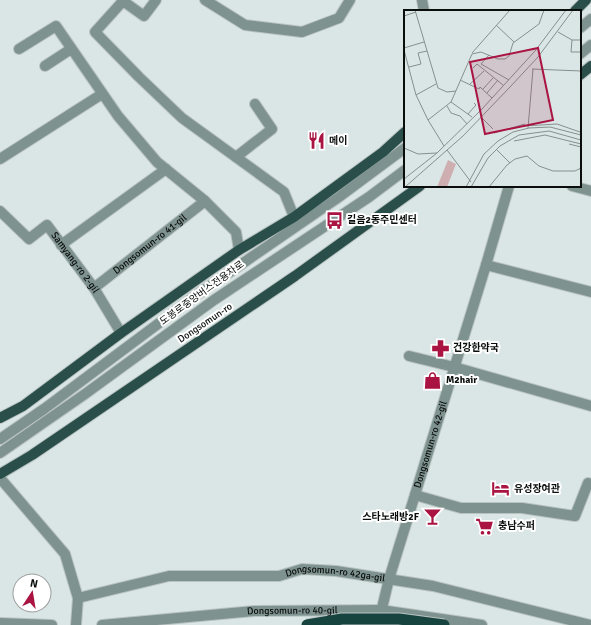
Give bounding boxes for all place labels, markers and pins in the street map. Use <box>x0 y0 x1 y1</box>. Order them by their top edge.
restaurant icon: 메이 <box>306 131 326 151</box>
place label: 메이 <box>329 135 347 147</box>
bus stop icon: 길음2동주민센터 <box>324 210 344 230</box>
place label: 길음2동주민센터 <box>347 214 417 226</box>
pharmacy icon: 건강한약국 <box>430 338 450 358</box>
place label: 건강한약국 <box>453 342 499 354</box>
shop icon: M2hair <box>423 370 443 390</box>
place label: M2hair <box>446 374 477 386</box>
hotel icon: 유성장여관 <box>491 479 511 499</box>
place label: 유성장여관 <box>514 483 560 495</box>
bar icon: 스타노래방2F <box>422 507 442 527</box>
place label: 스타노래방2F <box>362 511 420 523</box>
supermarket icon: 충남수퍼 <box>475 516 495 536</box>
place label: 충남수퍼 <box>498 520 535 532</box>

